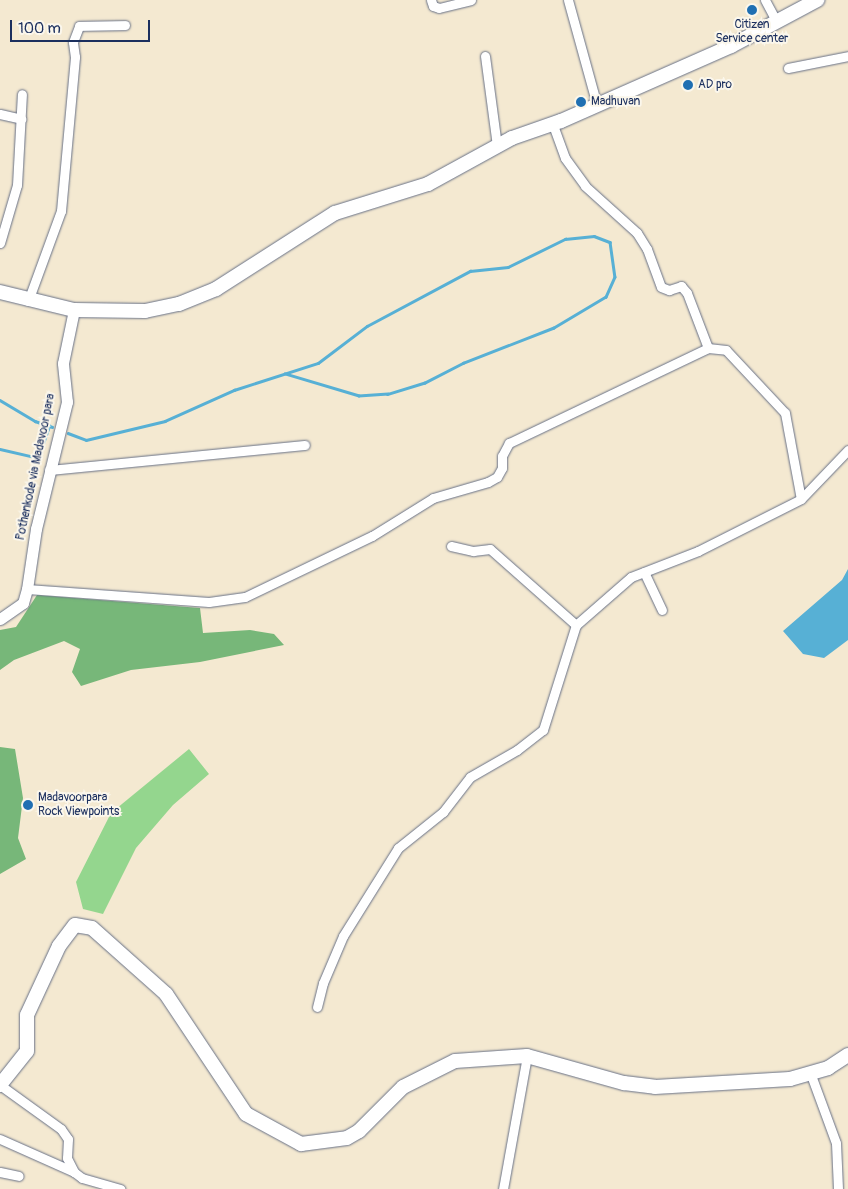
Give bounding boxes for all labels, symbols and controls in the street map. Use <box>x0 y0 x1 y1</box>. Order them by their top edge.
marker: Citizen Service center <box>746 4 758 16</box>
scale bar <box>12 10 152 42</box>
place label: Citizen Service center <box>716 18 788 46</box>
text: 100 m <box>18 19 61 38</box>
place label: AD pro <box>698 78 732 92</box>
marker: AD pro <box>682 79 694 91</box>
place label: Madhuvan <box>591 95 640 109</box>
marker: Madhuvan <box>575 96 587 108</box>
street label: Pothenkode via Madavoor para <box>13 392 59 542</box>
place label: Madavoorpara Rock Viewpoints <box>38 791 119 819</box>
marker: Madavoorpara Rock Viewpoints <box>22 799 34 811</box>

